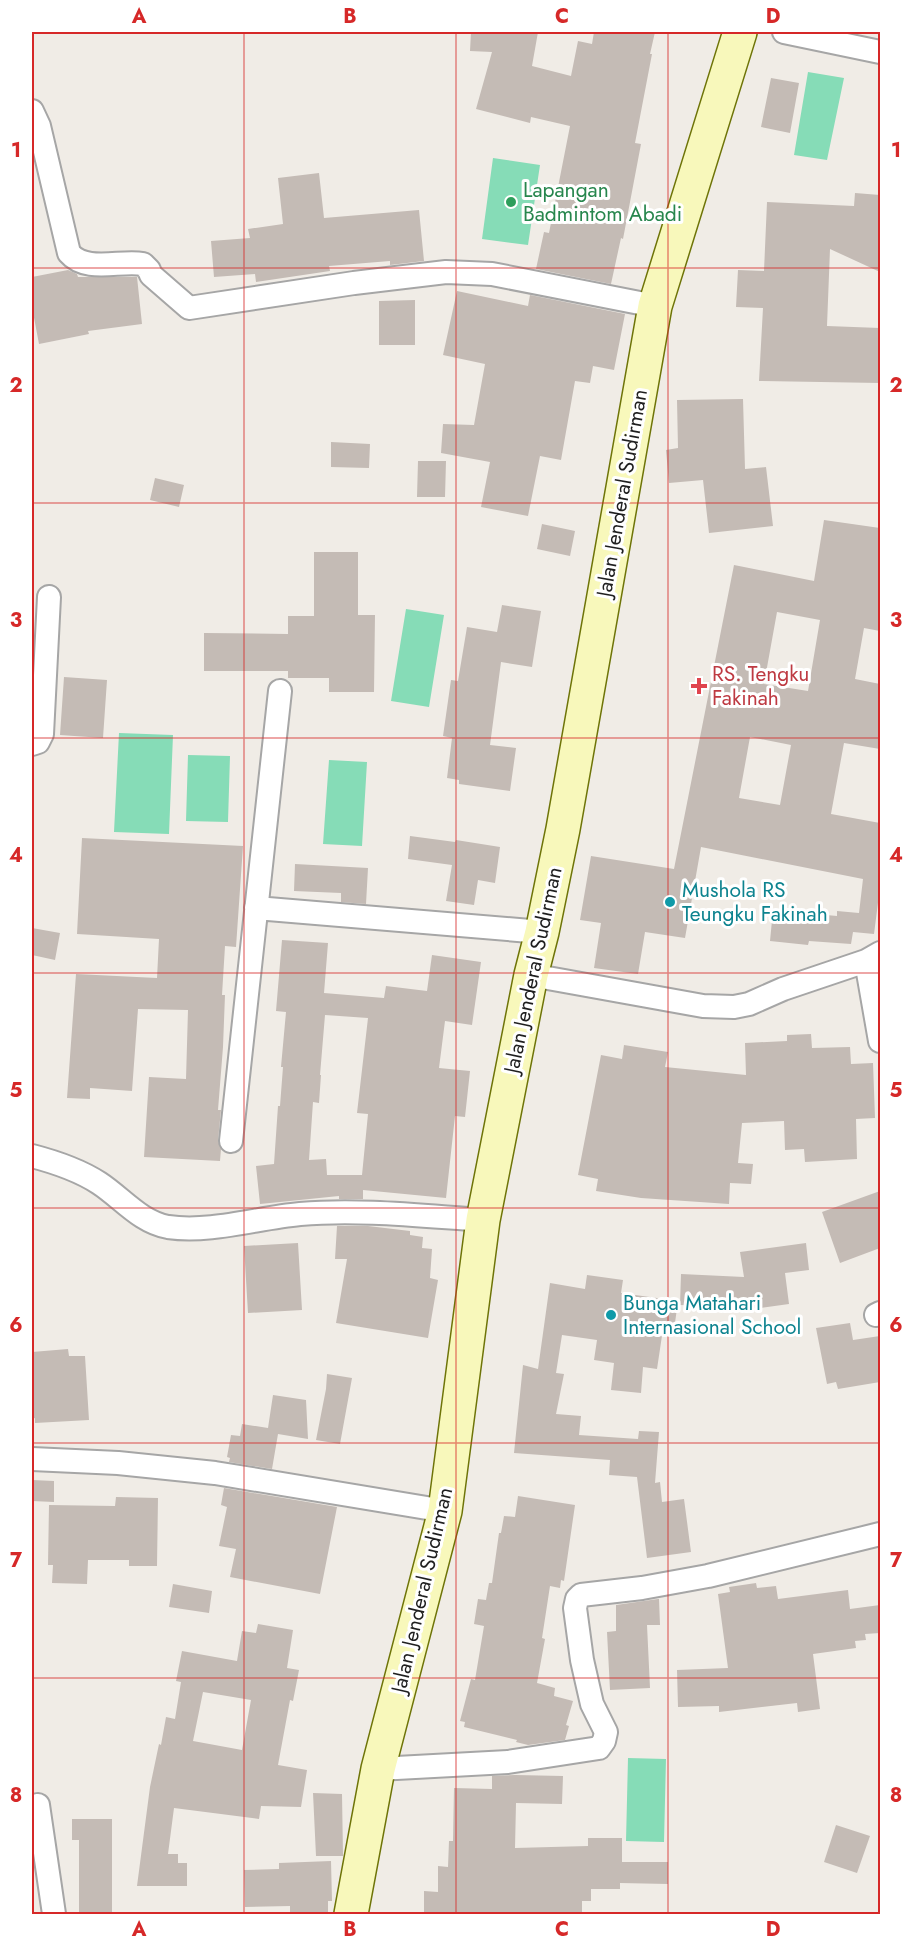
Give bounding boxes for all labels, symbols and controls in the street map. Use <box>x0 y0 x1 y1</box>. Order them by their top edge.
text: A <box>131 2 147 31</box>
text: B <box>343 2 357 31</box>
text: C <box>555 2 569 31</box>
text: D <box>766 2 780 31</box>
text: 1 <box>11 136 21 165</box>
text: 1 <box>891 136 901 165</box>
place label: Lapangan Badmintom Abadi <box>523 175 682 229</box>
marker: Lapangan Badmintom Abadi <box>504 195 518 209</box>
text: 2 <box>9 371 23 400</box>
text: 2 <box>889 371 903 400</box>
street label: Jalan Jenderal Sudirman <box>588 387 655 602</box>
text: 3 <box>10 606 22 635</box>
text: 3 <box>890 606 902 635</box>
place label: RS. Tengku Fakinah <box>712 659 809 713</box>
marker: RS. Tengku Fakinah <box>690 677 708 695</box>
text: 4 <box>9 841 23 870</box>
text: 4 <box>889 841 903 870</box>
street label: Jalan Jenderal Sudirman <box>496 864 570 1079</box>
place label: Mushola RS Teungku Fakinah <box>682 875 828 929</box>
marker: Mushola RS Teungku Fakinah <box>663 895 677 909</box>
text: 5 <box>10 1076 23 1105</box>
text: 5 <box>890 1076 903 1105</box>
place label: Bunga Matahari Internasional School <box>623 1288 801 1342</box>
marker: Bunga Matahari Internasional School <box>604 1308 618 1322</box>
text: 6 <box>9 1311 23 1340</box>
text: 6 <box>889 1311 903 1340</box>
street label: Jalan Jenderal Sudirman <box>383 1484 460 1699</box>
text: 7 <box>10 1546 23 1575</box>
text: 7 <box>890 1546 903 1575</box>
text: 8 <box>10 1781 22 1810</box>
text: 8 <box>890 1781 902 1810</box>
text: A <box>131 1915 147 1944</box>
text: B <box>343 1915 357 1944</box>
text: C <box>555 1915 569 1944</box>
text: D <box>766 1915 780 1944</box>

